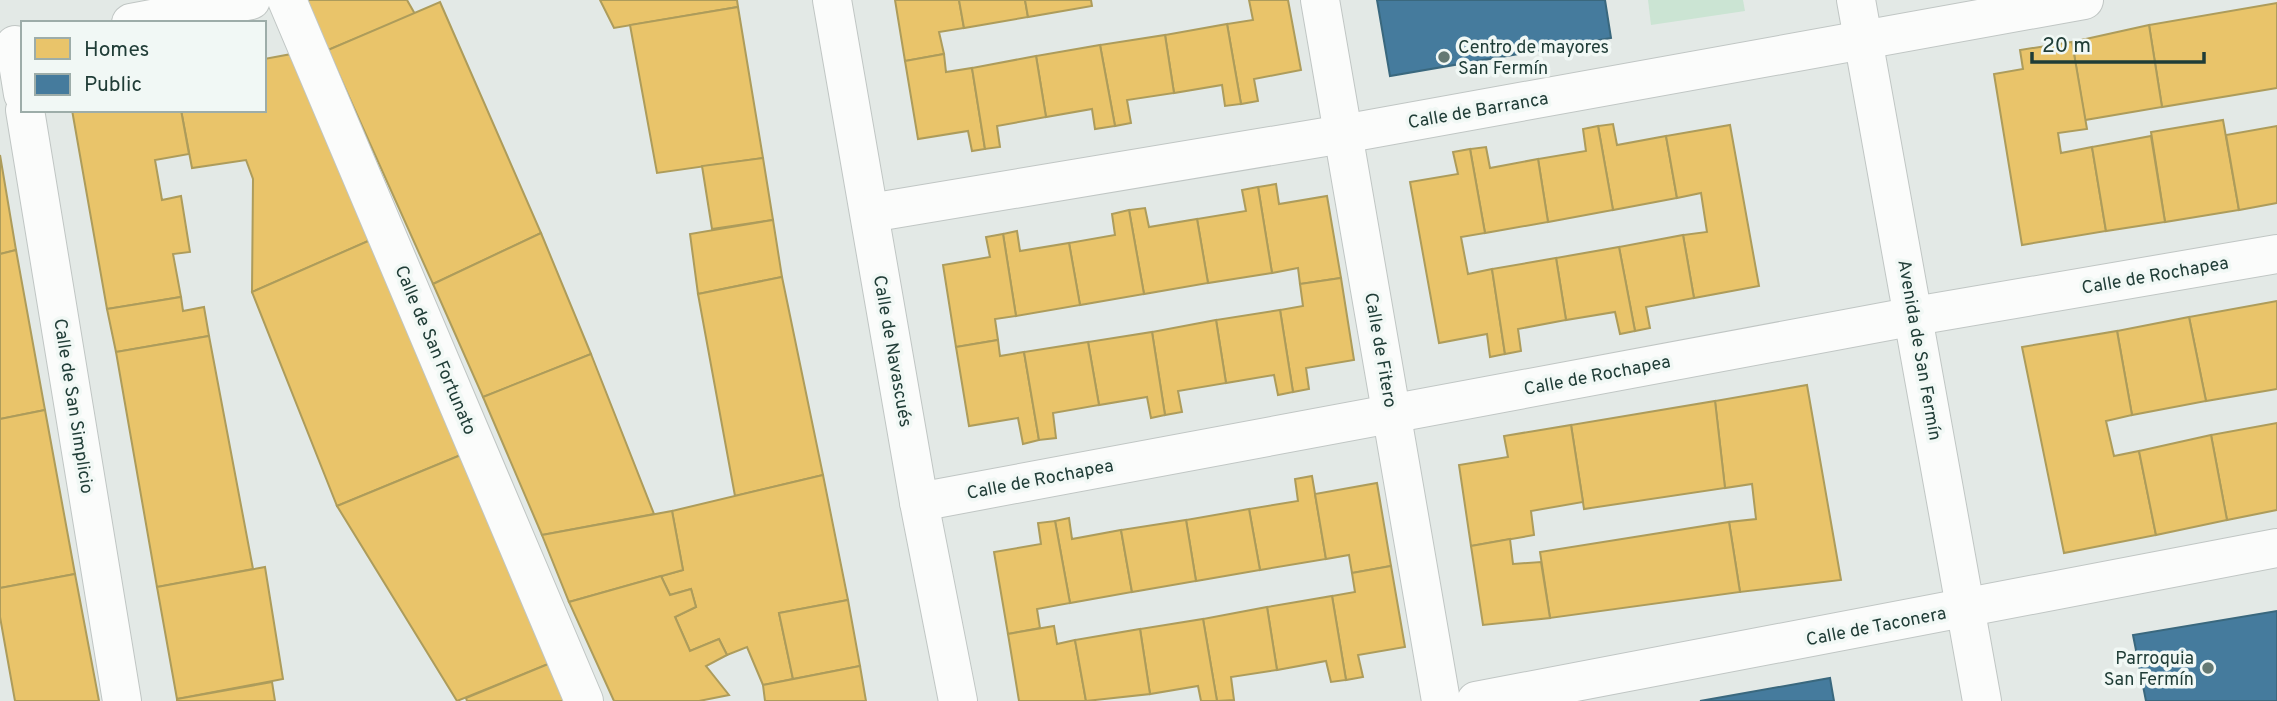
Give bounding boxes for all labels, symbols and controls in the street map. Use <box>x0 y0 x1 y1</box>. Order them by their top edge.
legend <box>21 21 266 112</box>
scale bar <box>2032 21 2204 65</box>
text: 20 m <box>2042 33 2091 60</box>
text: Homes <box>84 37 149 64</box>
place label: Centro de mayores San Fermín <box>1458 37 1609 81</box>
marker: Centro de mayores San Fermín <box>1436 49 1452 65</box>
text: Public <box>84 72 142 99</box>
street label: Calle de Barranca <box>1406 88 1550 135</box>
street label: Calle de Rochapea <box>2080 252 2231 301</box>
street label: Avenida de San Fermín <box>1891 258 1946 442</box>
street label: Calle de San Fortunato <box>388 262 481 439</box>
street label: Calle de Navascués <box>867 274 916 429</box>
street label: Calle de Fitero <box>1358 291 1401 410</box>
street label: Calle de San Simplicio <box>47 317 98 496</box>
street label: Calle de Rochapea <box>1522 351 1673 402</box>
street label: Calle de Rochapea <box>965 455 1116 506</box>
street label: Calle de Taconera <box>1804 603 1948 652</box>
place label: Parroquia San Fermín <box>2104 648 2194 692</box>
marker: Parroquia San Fermín <box>2200 660 2216 676</box>

